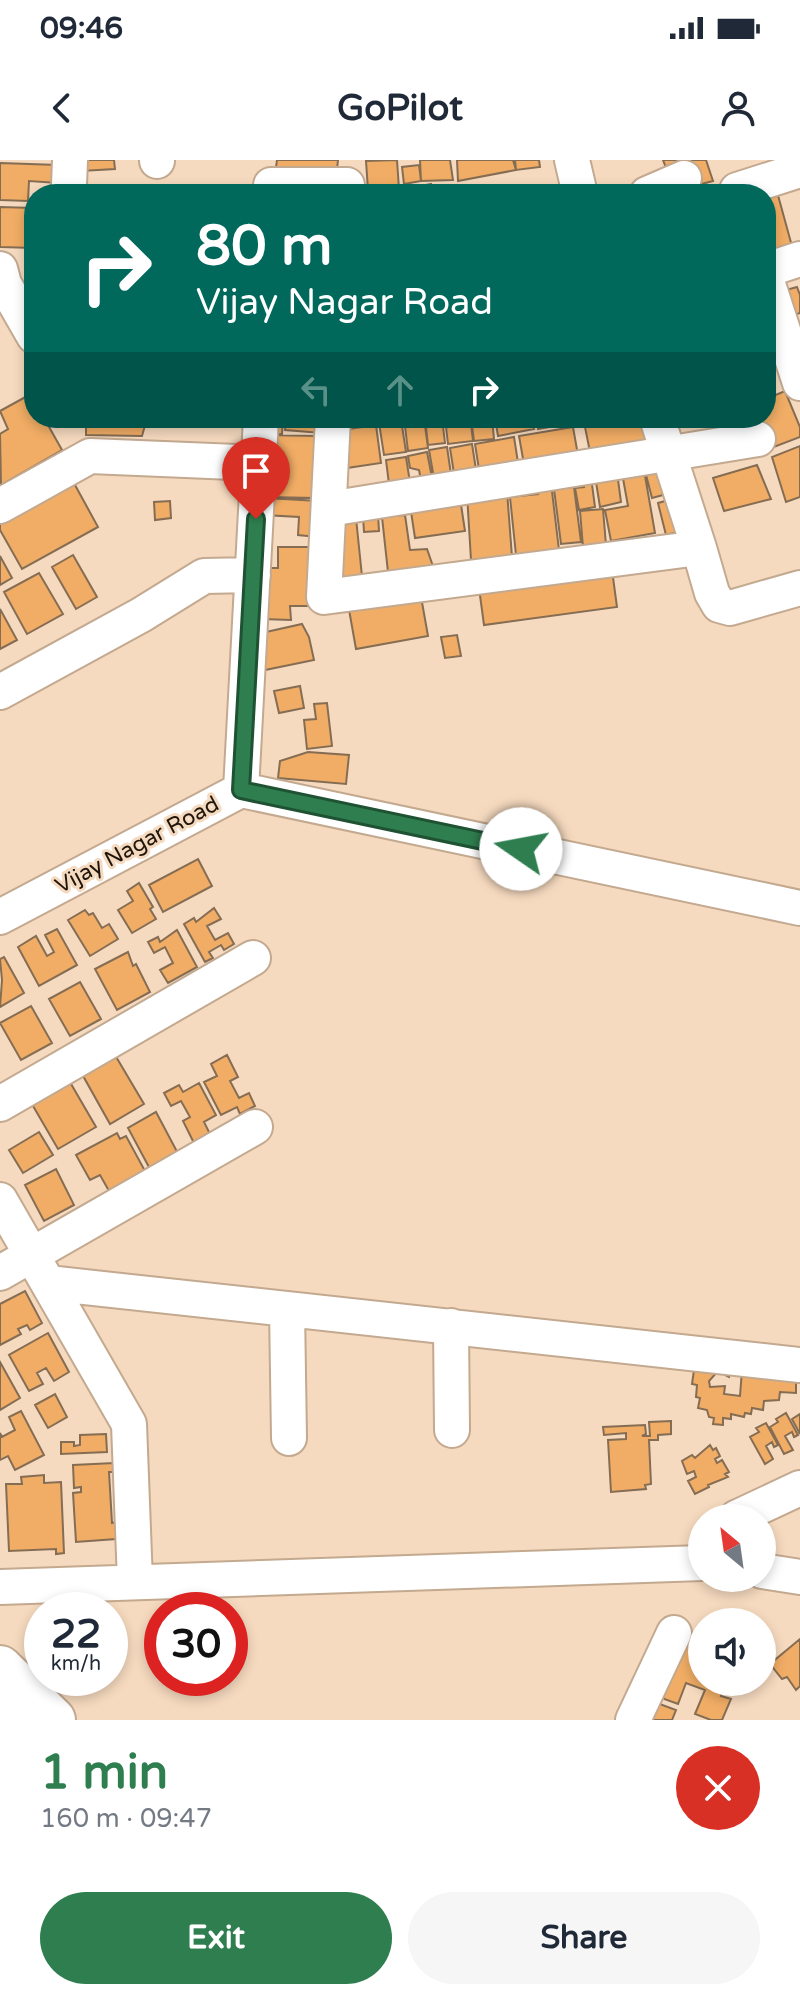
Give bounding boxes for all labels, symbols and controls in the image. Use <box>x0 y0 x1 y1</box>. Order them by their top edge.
text: 09:46 <box>40 10 123 47</box>
icon: back <box>40 86 84 130</box>
icon: person <box>716 86 760 130</box>
text: GoPilot <box>337 87 463 130</box>
text: 80 m <box>196 213 332 280</box>
icon: right <box>64 216 168 320</box>
text: Vijay Nagar Road <box>196 281 493 324</box>
icon: left <box>294 368 338 412</box>
icon: ahead <box>378 368 422 412</box>
icon: right <box>462 368 506 412</box>
pin <box>222 437 290 519</box>
icon: arrive <box>234 449 278 493</box>
street label: Vijay Nagar Road <box>51 791 223 899</box>
position arrow <box>479 807 563 891</box>
north arrow <box>688 1504 776 1592</box>
map controls <box>688 1504 776 1696</box>
speed limit sign: 30 <box>144 1592 248 1696</box>
button: sound <box>688 1608 776 1696</box>
text: 22 <box>51 1610 101 1658</box>
text: km/h <box>51 1652 101 1676</box>
text: 1 min <box>40 1744 168 1802</box>
button: close <box>676 1746 760 1830</box>
text: 160 m · 09:47 <box>40 1803 212 1834</box>
button: Exit <box>40 1892 392 1984</box>
button: Share <box>408 1892 760 1984</box>

